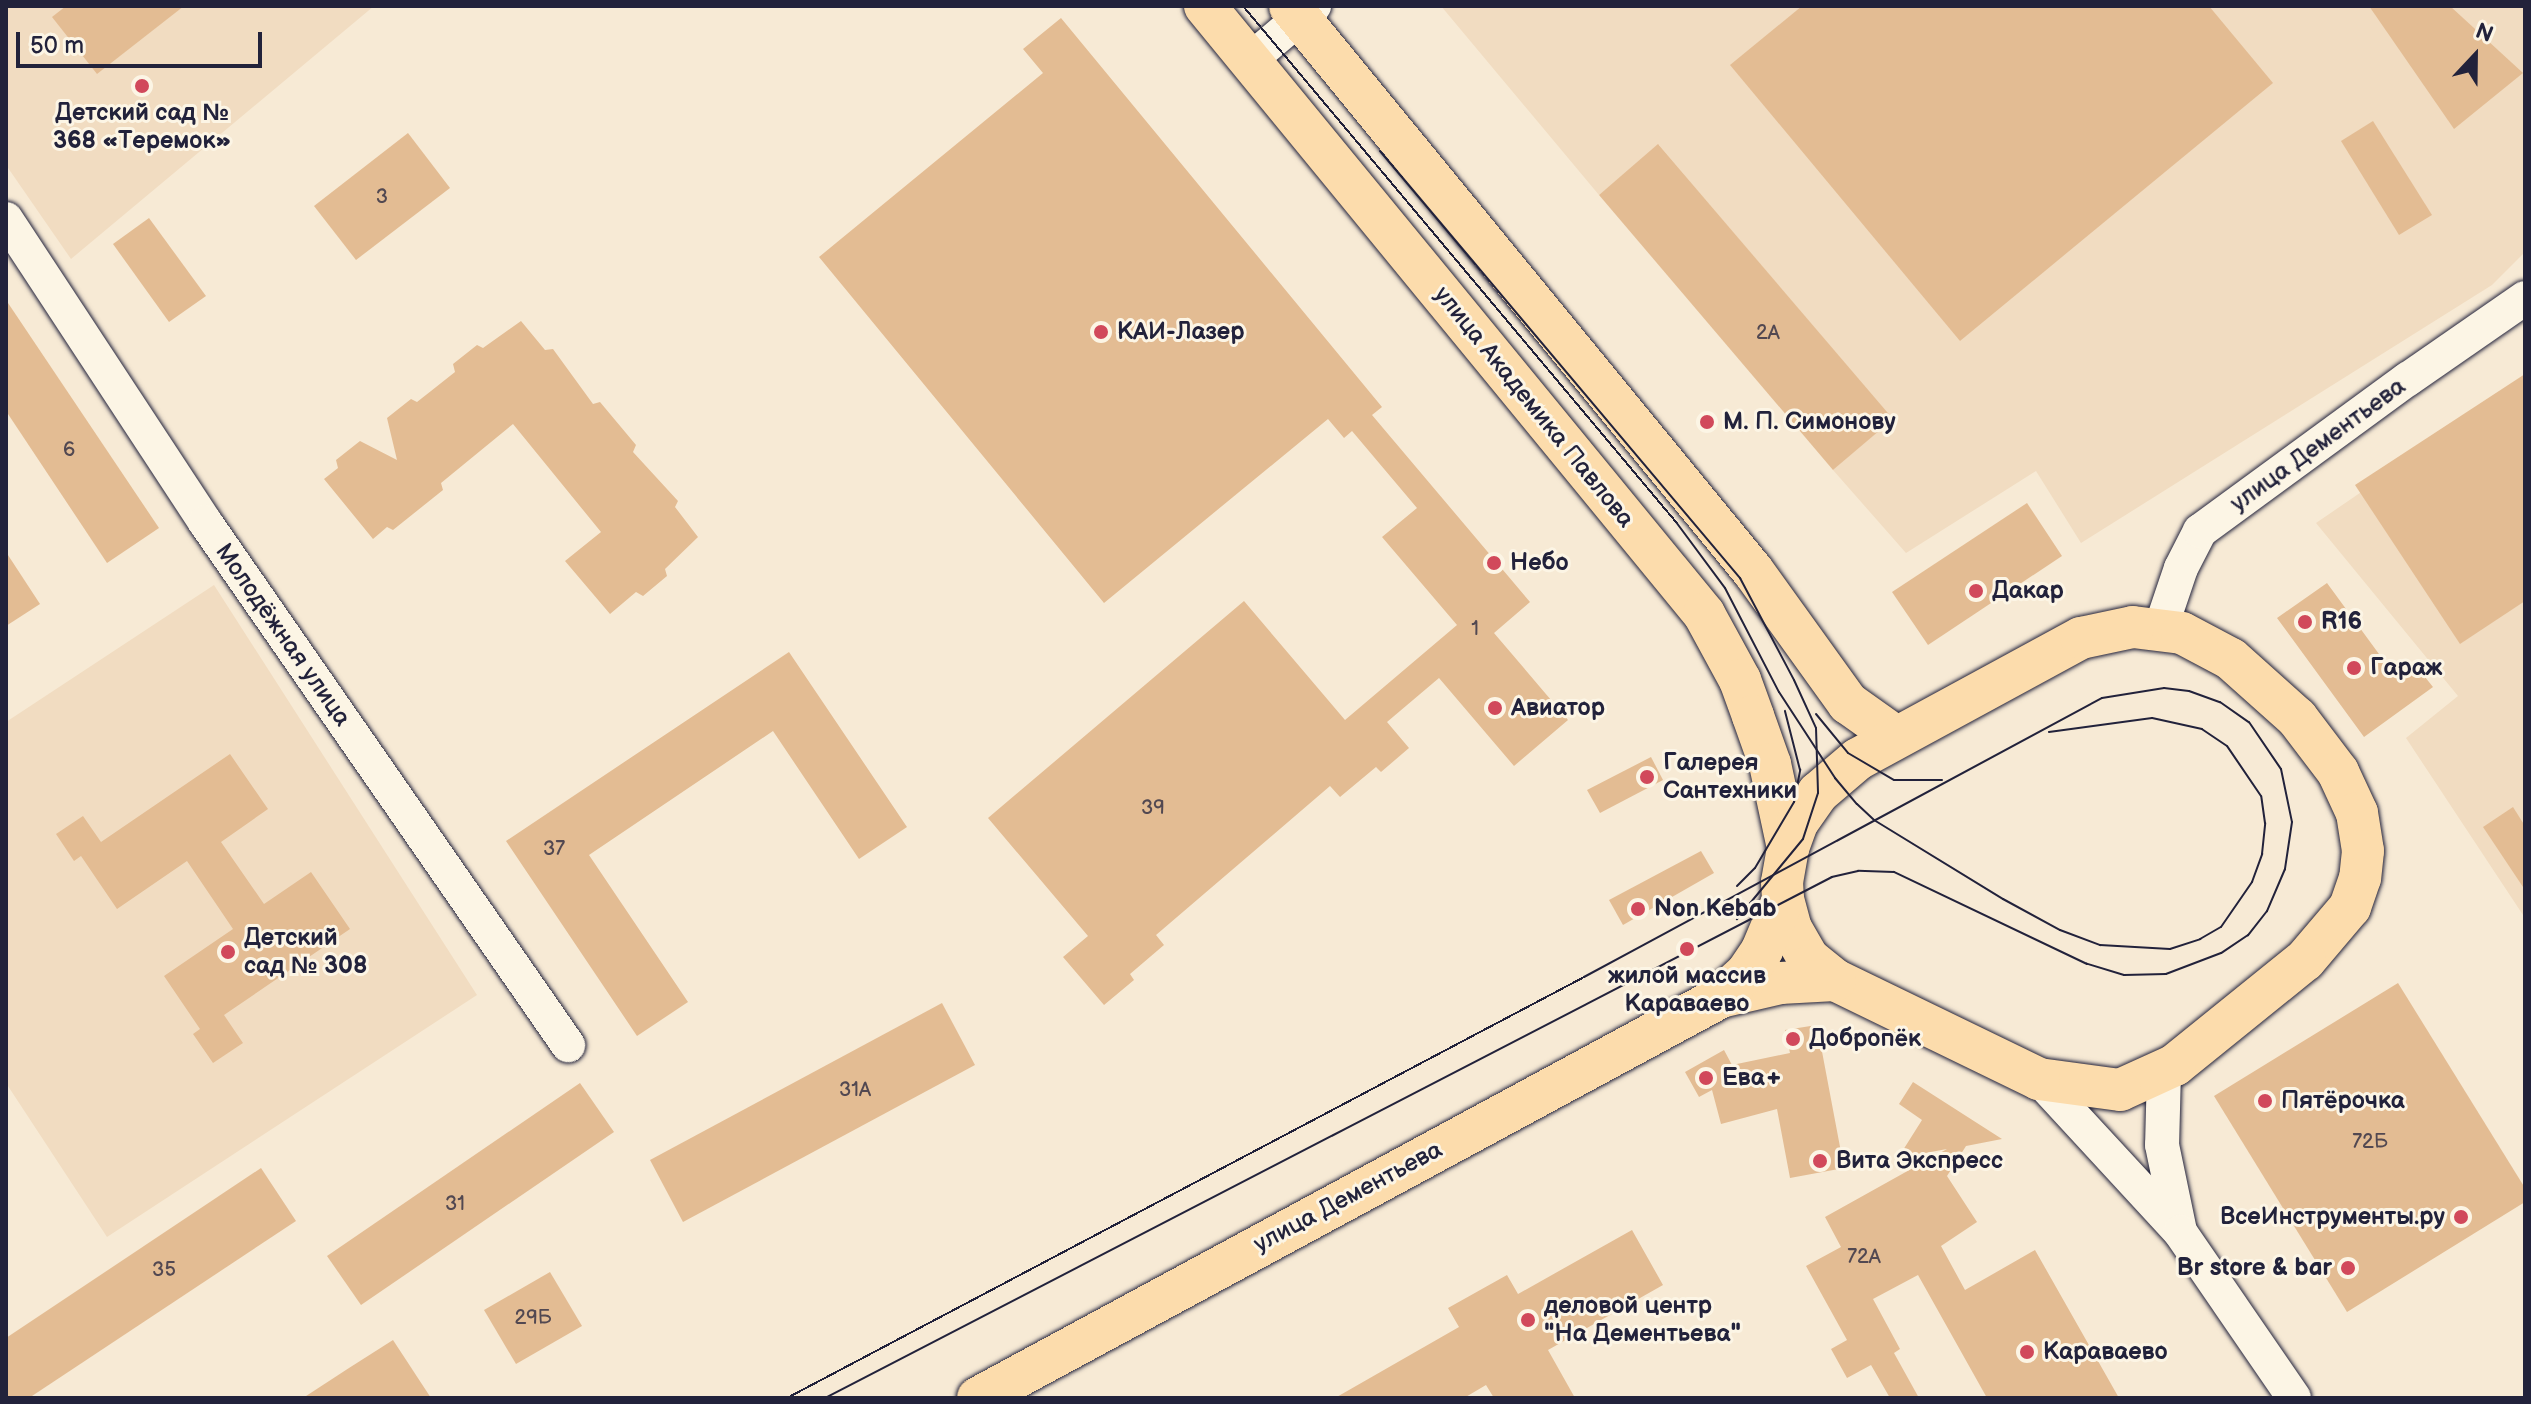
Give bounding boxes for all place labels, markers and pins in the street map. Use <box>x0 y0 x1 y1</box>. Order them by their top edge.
marker: Детский сад № 368 «Теремок» <box>133 77 151 95</box>
place label: Детский сад № 368 «Теремок» <box>53 99 231 155</box>
place label: КАИ-Лазер <box>1117 318 1244 346</box>
marker: КАИ-Лазер <box>1092 323 1110 341</box>
place label: М. П. Симонову <box>1723 408 1896 436</box>
marker: М. П. Симонову <box>1698 413 1716 431</box>
place label: Небо <box>1510 549 1569 577</box>
marker: Небо <box>1485 554 1503 572</box>
place label: Дакар <box>1992 577 2064 605</box>
marker: Дакар <box>1967 582 1985 600</box>
place label: R16 <box>2321 608 2362 636</box>
marker: R16 <box>2296 613 2314 631</box>
place label: Гараж <box>2370 654 2442 682</box>
marker: Гараж <box>2345 659 2363 677</box>
place label: Авиатор <box>1511 694 1605 722</box>
marker: Авиатор <box>1486 699 1504 717</box>
place label: Галерея Сантехники <box>1663 749 1797 805</box>
marker: Галерея Сантехники <box>1638 768 1656 786</box>
place label: Non Kebab <box>1654 895 1777 923</box>
marker: Non Kebab <box>1629 900 1647 918</box>
place label: Детский сад № 308 <box>244 924 367 980</box>
marker: жилой массив Караваево <box>1678 940 1696 958</box>
marker: Детский сад № 308 <box>219 943 237 961</box>
place label: жилой массив Караваево <box>1608 962 1766 1018</box>
place label: Добропёк <box>1809 1025 1921 1053</box>
marker: Добропёк <box>1784 1030 1802 1048</box>
place label: Ева+ <box>1722 1064 1783 1092</box>
marker: Ева+ <box>1697 1069 1715 1087</box>
place label: Пятёрочка <box>2281 1087 2405 1115</box>
marker: Пятёрочка <box>2256 1092 2274 1110</box>
place label: Вита Экспресс <box>1836 1147 2003 1175</box>
marker: Вита Экспресс <box>1811 1152 1829 1170</box>
place label: ВсеИнструменты.ру <box>2220 1203 2445 1231</box>
marker: ВсеИнструменты.ру <box>2452 1208 2470 1226</box>
place label: Br store & bar <box>2177 1254 2332 1282</box>
marker: Br store & bar <box>2339 1259 2357 1277</box>
place label: деловой центр "На Дементьева" <box>1544 1292 1741 1348</box>
marker: деловой центр "На Дементьева" <box>1519 1311 1537 1329</box>
place label: Караваево <box>2043 1338 2168 1366</box>
marker: Караваево <box>2018 1343 2036 1361</box>

